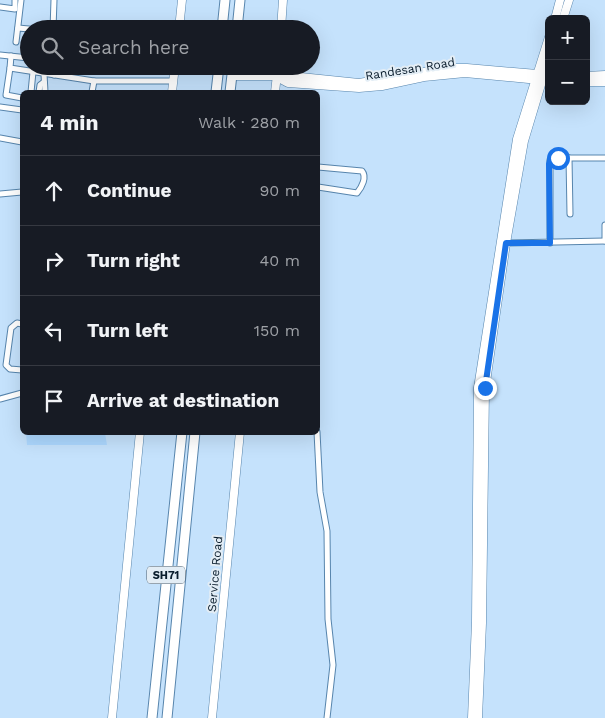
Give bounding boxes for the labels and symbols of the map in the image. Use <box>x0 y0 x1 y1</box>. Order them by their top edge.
street label: Randesan Road <box>364 55 456 83</box>
route start <box>547 147 570 170</box>
route end <box>474 377 497 400</box>
street label: Service Road <box>205 536 225 612</box>
road number: SH71 <box>147 566 185 584</box>

